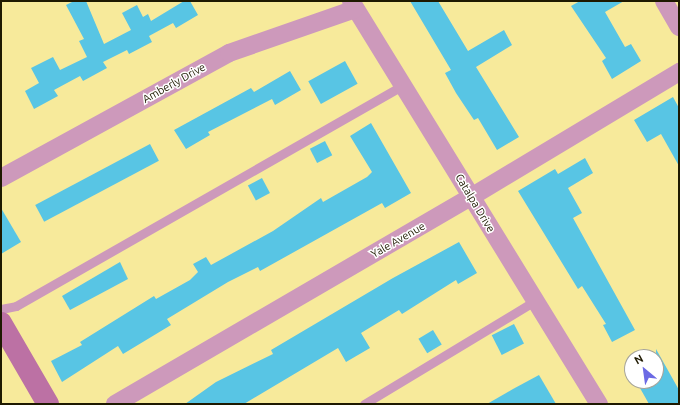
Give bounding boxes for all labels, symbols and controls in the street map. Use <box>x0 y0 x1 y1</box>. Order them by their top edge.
street label: Amberly Drive <box>140 60 208 106</box>
street label: Catalpa Drive <box>452 171 498 235</box>
street label: Yale Avenue <box>369 219 427 261</box>
north arrow <box>624 349 664 389</box>
text: N <box>632 352 645 367</box>

